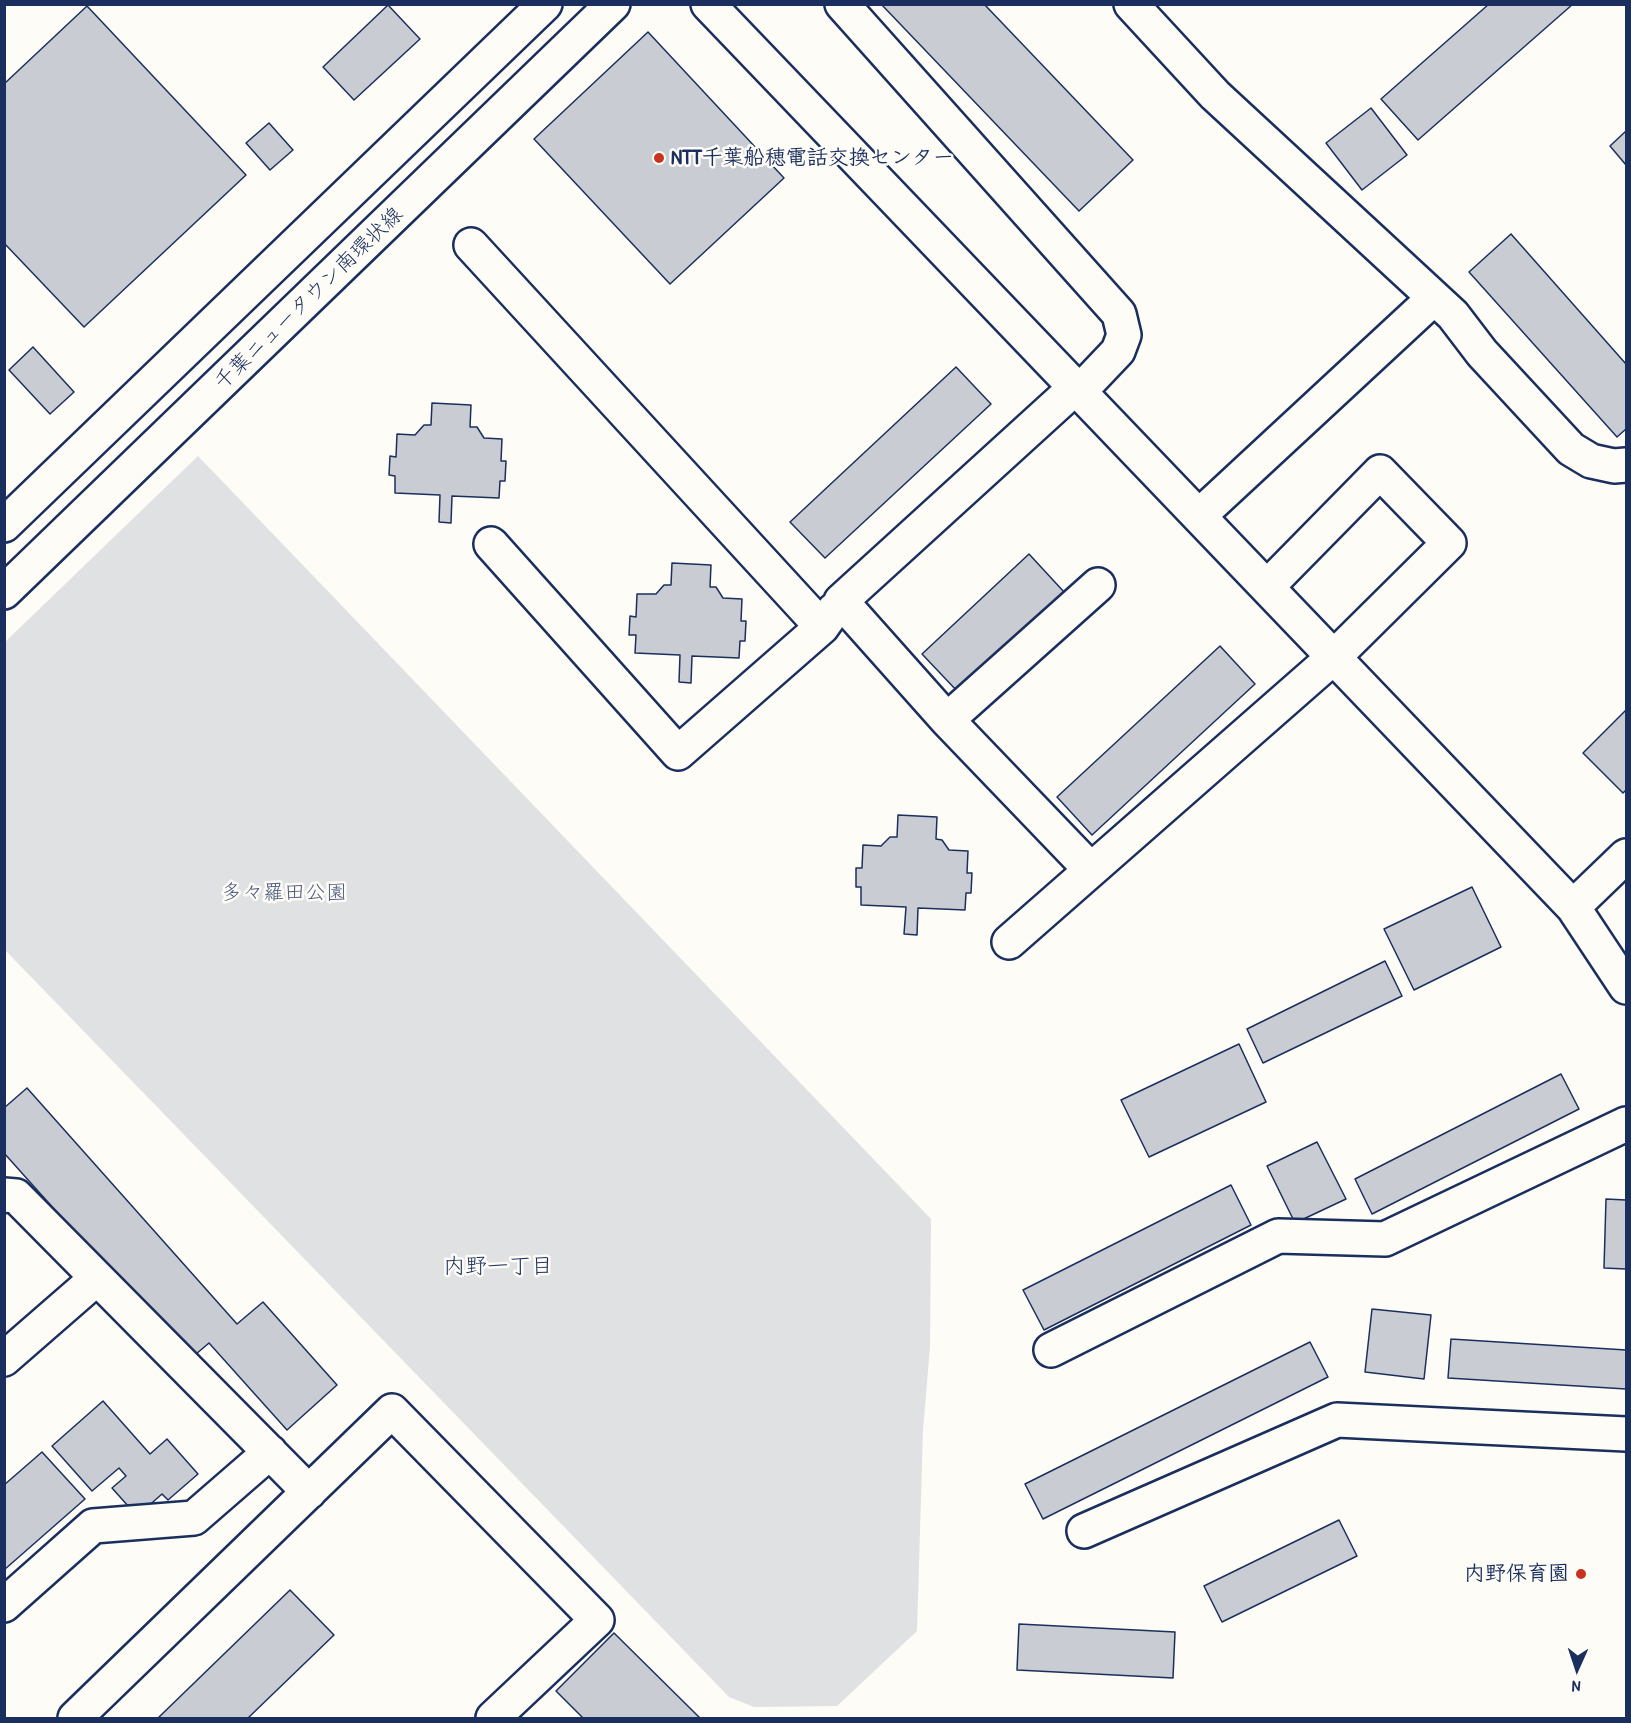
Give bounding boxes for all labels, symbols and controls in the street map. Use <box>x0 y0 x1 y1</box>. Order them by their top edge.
place label: NTT千葉船穂電話交換センター <box>671 145 954 171</box>
marker: NTT千葉船穂電話交換センター <box>652 151 666 165</box>
street label: 千葉ニュータウン南環状線 <box>210 202 408 396</box>
park label: 多々羅田公園 <box>221 880 347 906</box>
district label: 内野一丁目 <box>443 1254 553 1280</box>
place label: 内野保育園 <box>1464 1561 1569 1587</box>
marker: 内野保育園 <box>1574 1567 1588 1581</box>
north arrow <box>1547 1639 1607 1699</box>
text: N <box>1571 1676 1581 1698</box>

